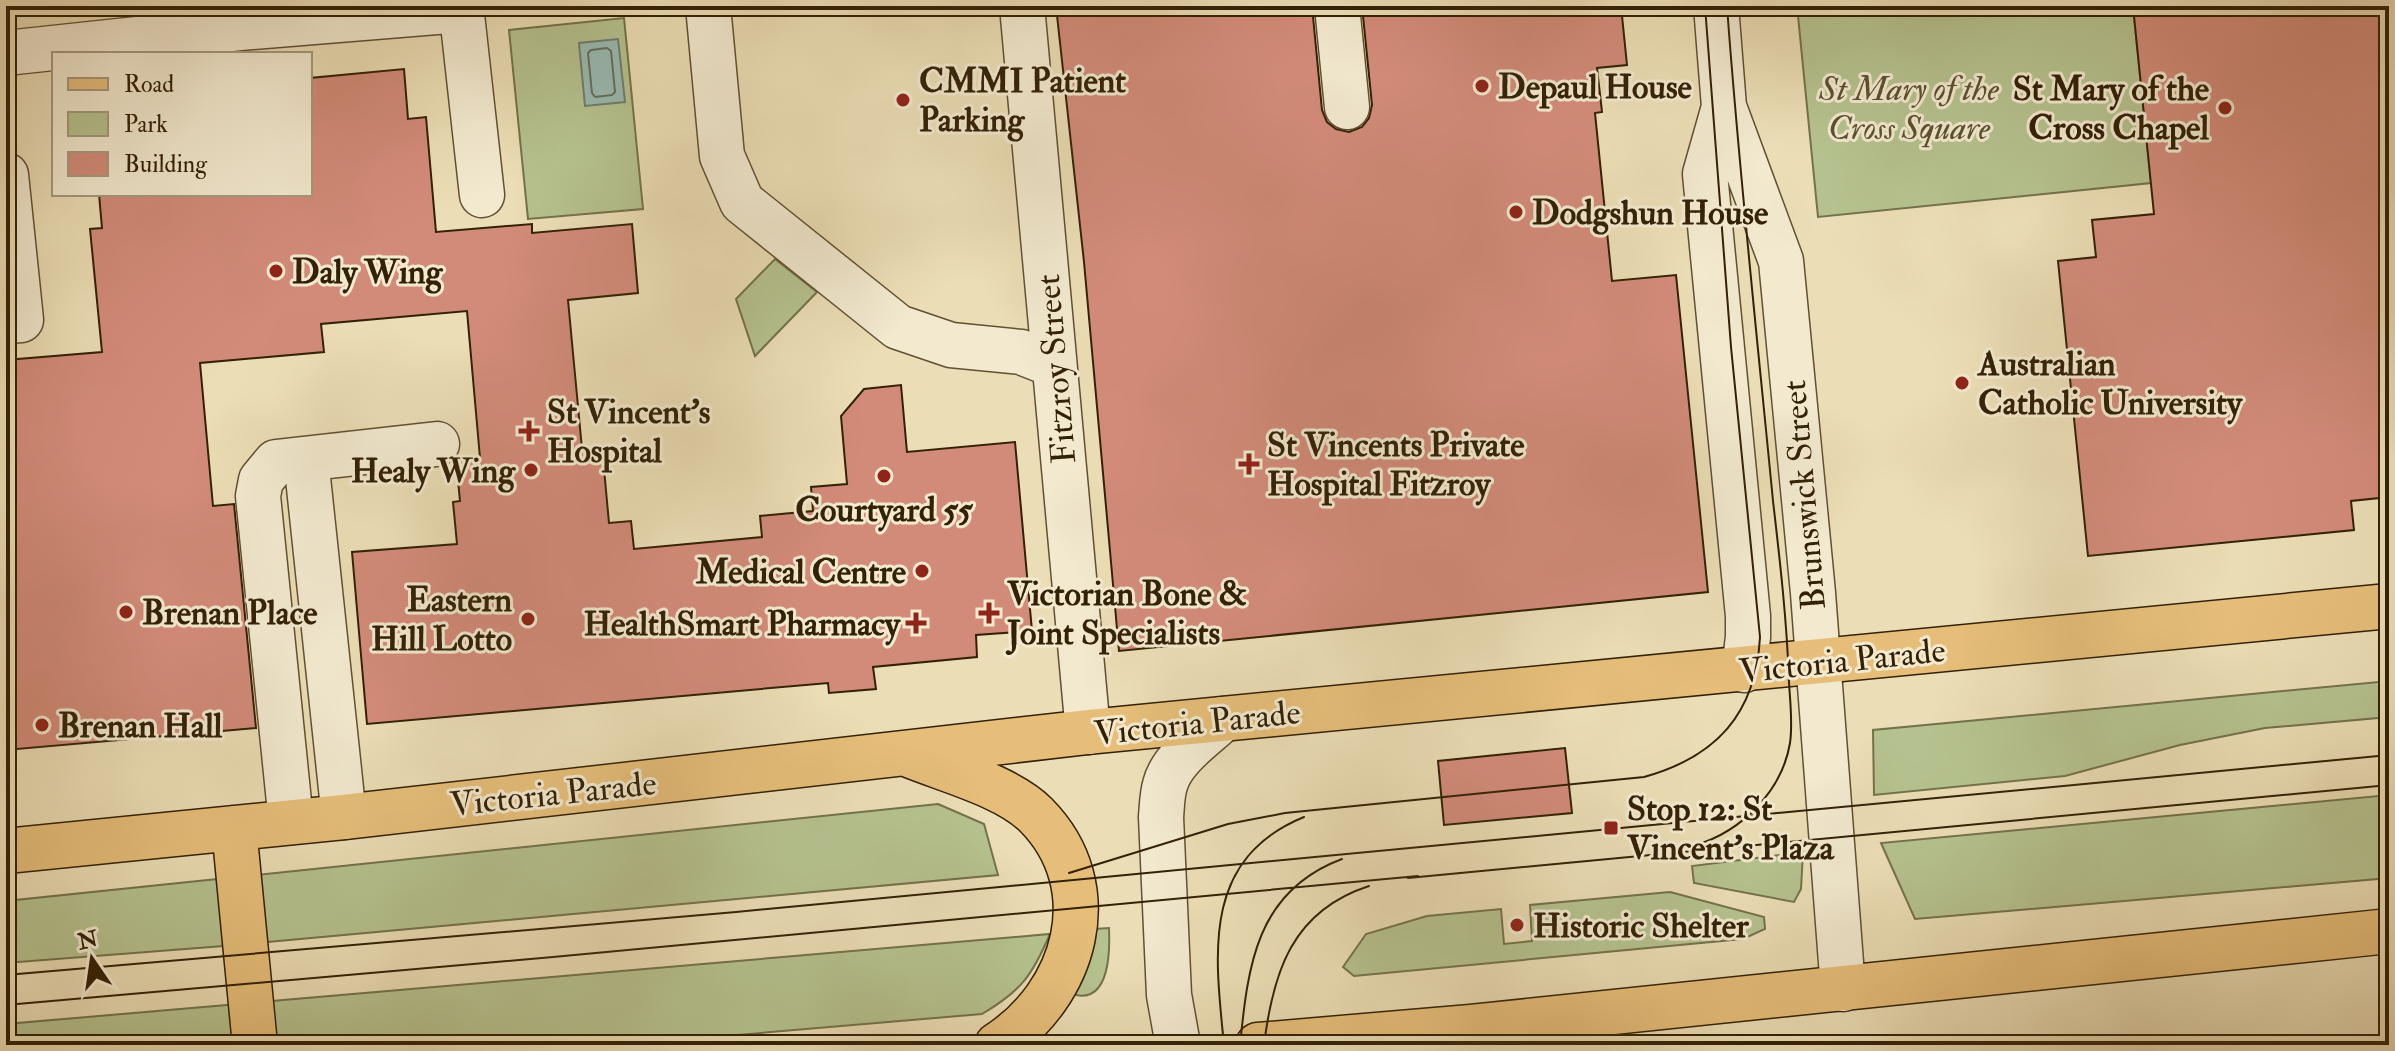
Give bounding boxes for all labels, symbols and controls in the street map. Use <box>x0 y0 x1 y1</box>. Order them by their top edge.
legend <box>52 52 312 196</box>
place label: CMMI Patient Parking <box>919 60 1126 142</box>
place label: Depaul House <box>1498 66 1693 109</box>
park label: St Mary of the Cross Square <box>1818 68 2000 150</box>
place label: St Mary of the Cross Chapel <box>2013 68 2210 150</box>
text: Road <box>124 69 174 100</box>
marker: Depaul House <box>1473 77 1491 95</box>
marker: CMMI Patient Parking <box>894 91 912 109</box>
marker: St Mary of the Cross Chapel <box>2216 99 2234 117</box>
text: Park <box>124 109 168 140</box>
text: Building <box>124 149 208 180</box>
place label: Dodgshun House <box>1532 192 1769 235</box>
marker: Dodgshun House <box>1507 203 1525 221</box>
place label: Daly Wing <box>292 251 444 294</box>
marker: Daly Wing <box>267 262 285 280</box>
street label: Fitzroy Street <box>1027 272 1086 465</box>
place label: Australian Catholic University <box>1976 343 2243 425</box>
marker: Australian Catholic University <box>1953 374 1971 392</box>
street label: Brunswick Street <box>1773 378 1836 612</box>
place label: St Vincent's Hospital <box>547 391 711 473</box>
marker: St Vincent's Hospital <box>518 420 540 442</box>
place label: St Vincents Private Hospital Fitzroy <box>1267 424 1525 506</box>
place label: Healy Wing <box>351 450 516 493</box>
marker: St Vincents Private Hospital Fitzroy <box>1238 453 1260 475</box>
marker: Healy Wing <box>522 461 540 479</box>
marker: Courtyard 55 <box>875 467 893 485</box>
place label: Courtyard 55 <box>795 489 974 532</box>
place label: Medical Centre <box>695 551 907 594</box>
marker: Medical Centre <box>913 562 931 580</box>
place label: Victorian Bone & Joint Specialists <box>1005 573 1247 655</box>
place label: Eastern Hill Lotto <box>371 579 512 661</box>
place label: Brenan Place <box>142 592 318 635</box>
marker: Victorian Bone & Joint Specialists <box>978 602 1000 624</box>
marker: Brenan Place <box>117 603 135 621</box>
place label: HealthSmart Pharmacy <box>583 603 901 646</box>
marker: Eastern Hill Lotto <box>519 610 537 628</box>
marker: HealthSmart Pharmacy <box>907 614 925 632</box>
street label: Victoria Parade <box>1737 629 1947 694</box>
street label: Victoria Parade <box>1092 691 1302 756</box>
place label: Brenan Hall <box>58 705 223 748</box>
marker: Brenan Hall <box>33 716 51 734</box>
street label: Victoria Parade <box>448 762 658 827</box>
place label: Stop 12: St Vincent's Plaza <box>1626 788 1835 870</box>
marker: Stop 12: St Vincent's Plaza <box>1602 819 1620 837</box>
place label: Historic Shelter <box>1533 905 1750 948</box>
marker: Historic Shelter <box>1508 916 1526 934</box>
north arrow <box>52 919 132 999</box>
text: N <box>74 925 101 957</box>

